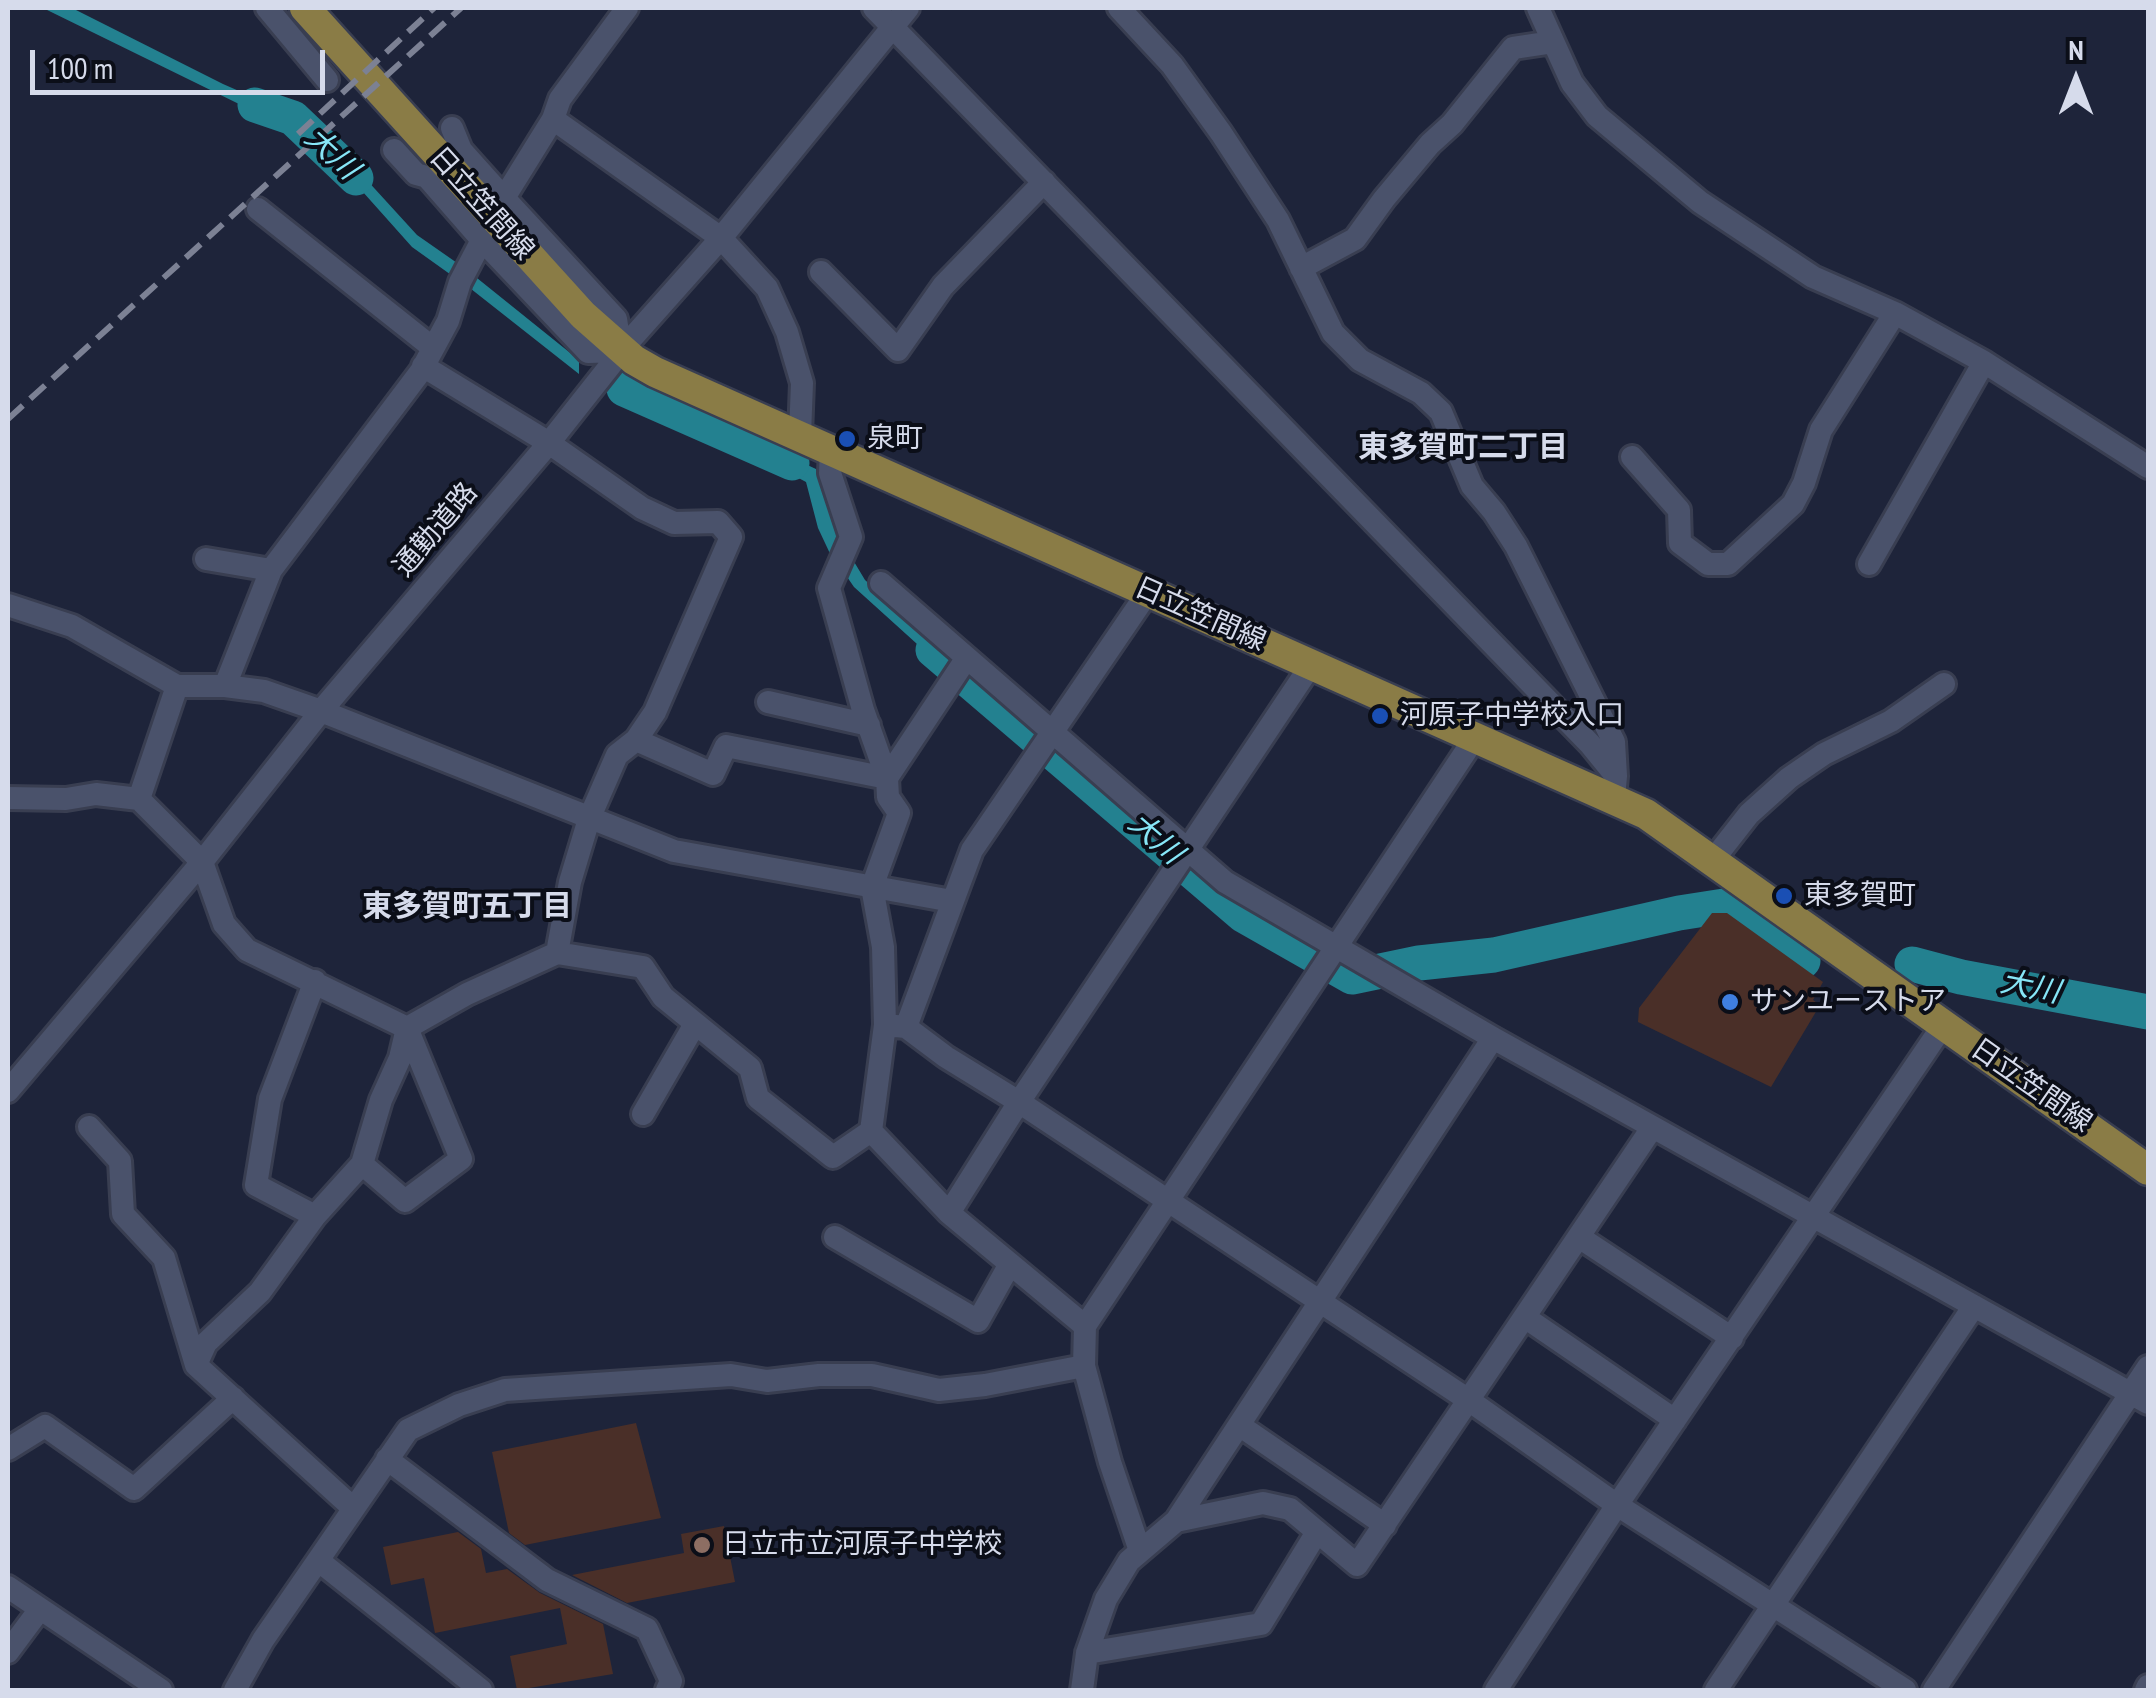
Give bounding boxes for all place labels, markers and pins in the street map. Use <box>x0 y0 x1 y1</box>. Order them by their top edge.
place label: 泉町 <box>867 422 923 456</box>
marker: 泉町 <box>836 428 858 450</box>
place label: 河原子中学校入口 <box>1400 699 1624 733</box>
marker: 河原子中学校入口 <box>1369 705 1391 727</box>
place label: 東多賀町 <box>1804 879 1916 913</box>
marker: 東多賀町 <box>1773 885 1795 907</box>
place label: サンユーストア <box>1750 985 1946 1019</box>
marker: サンユーストア <box>1719 991 1741 1013</box>
place label: 日立市立河原子中学校 <box>722 1528 1002 1562</box>
marker: 日立市立河原子中学校 <box>691 1534 713 1556</box>

